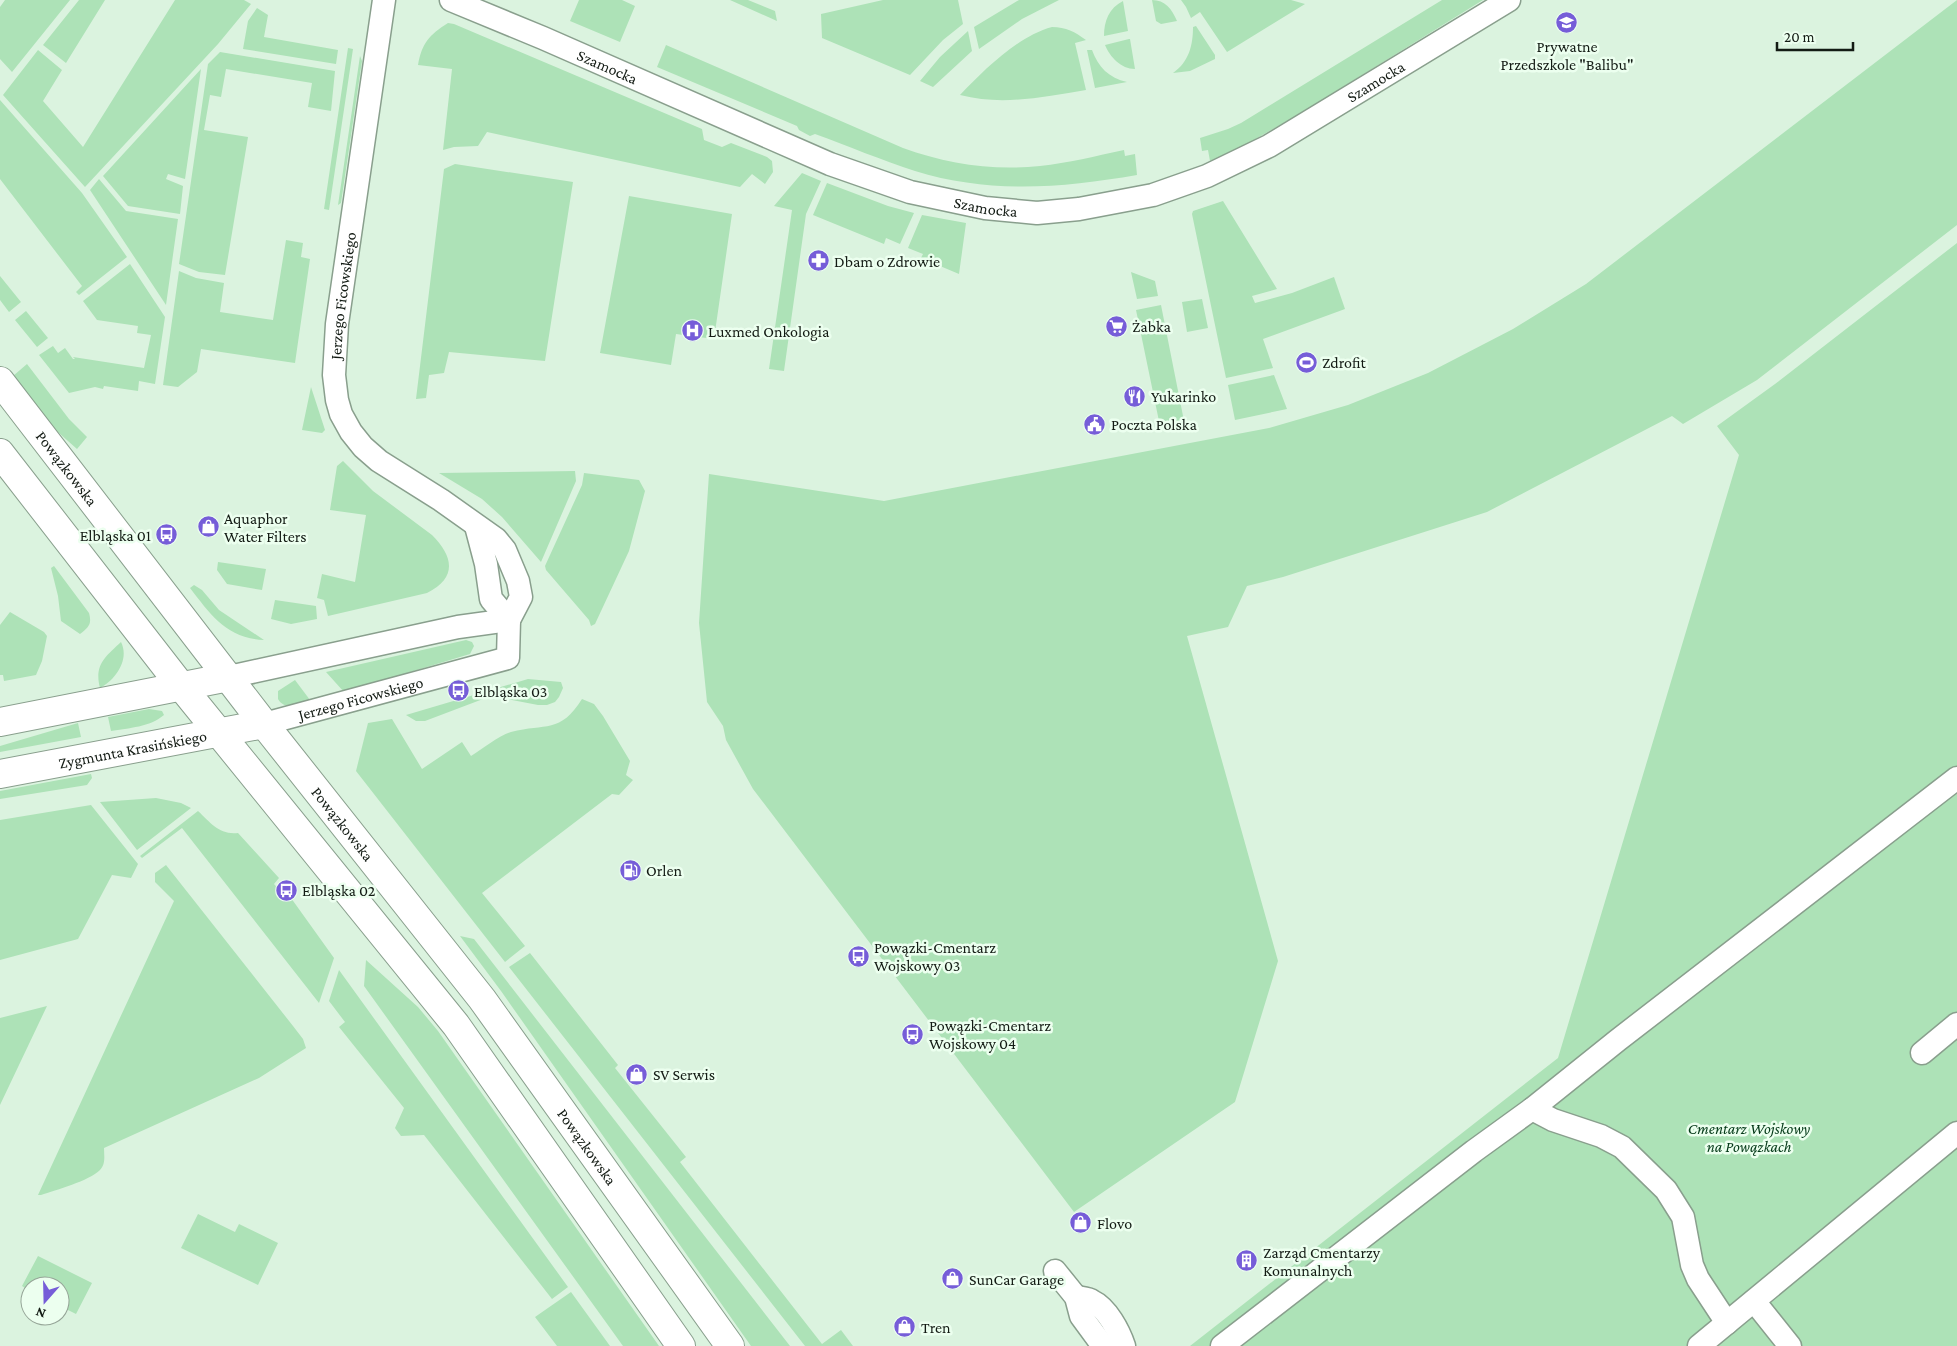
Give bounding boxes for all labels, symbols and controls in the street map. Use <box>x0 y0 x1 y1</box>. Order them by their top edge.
school or university icon: Prywatne Przedszkole "Balibu" <box>1555 10 1579 34</box>
scale bar <box>1777 20 1853 52</box>
text: 20 m <box>1784 29 1815 45</box>
place label: Prywatne Przedszkole "Balibu" <box>1501 38 1633 73</box>
street label: Szamocka <box>575 46 641 88</box>
street label: Szamocka <box>1344 57 1408 106</box>
street label: Szamocka <box>952 194 1019 220</box>
street label: Jerzego Ficowskiego <box>327 231 359 362</box>
pharmacy icon: Dbam o Zdrowie <box>806 249 830 273</box>
place label: Dbam o Zdrowie <box>834 253 940 270</box>
supermarket icon: Żabka <box>1104 314 1128 338</box>
place label: Żabka <box>1132 318 1172 335</box>
hospital icon: Luxmed Onkologia <box>680 319 704 343</box>
place label: Luxmed Onkologia <box>708 323 830 341</box>
sports icon: Zdrofit <box>1294 350 1318 374</box>
place label: Zdrofit <box>1322 354 1367 371</box>
restaurant icon: Yukarinko <box>1123 384 1147 408</box>
place label: Yukarinko <box>1151 388 1216 405</box>
public building icon: Poczta Polska <box>1083 412 1107 436</box>
place label: Poczta Polska <box>1111 416 1197 433</box>
street label: Powązkowska <box>33 428 101 510</box>
place label: Aquaphor Water Filters <box>224 510 307 545</box>
shop icon: Aquaphor Water Filters <box>196 515 220 539</box>
bus stop icon: Elbląska 01 <box>155 523 179 547</box>
place label: Elbląska 01 <box>80 527 151 545</box>
street label: Jerzego Ficowskiego <box>294 673 425 725</box>
bus stop icon: Elbląska 03 <box>446 679 470 703</box>
place label: Elbląska 03 <box>474 683 547 701</box>
street label: Zygmunta Krasińskiego <box>57 727 208 772</box>
street label: Powązkowska <box>308 783 378 865</box>
fuel station icon: Orlen <box>618 858 642 882</box>
place label: Orlen <box>646 862 683 879</box>
bus stop icon: Elbląska 02 <box>274 878 298 902</box>
place label: Elbląska 02 <box>302 882 376 900</box>
place label: Powązki-Cmentarz Wojskowy 03 <box>874 939 996 975</box>
bus stop icon: Powązki-Cmentarz Wojskowy 03 <box>846 944 870 968</box>
place label: Powązki-Cmentarz Wojskowy 04 <box>929 1017 1051 1053</box>
bus stop icon: Powązki-Cmentarz Wojskowy 04 <box>901 1022 925 1046</box>
shop icon: SV Serwis <box>625 1062 649 1086</box>
place label: SV Serwis <box>653 1066 715 1083</box>
street label: Powązkowska <box>554 1105 620 1189</box>
park label: Cmentarz Wojskowy na Powązkach <box>1688 1120 1811 1156</box>
shop icon: Flovo <box>1069 1211 1093 1235</box>
place label: Flovo <box>1097 1215 1132 1232</box>
place label: Zarząd Cmentarzy Komunalnych <box>1263 1244 1381 1280</box>
building icon: Zarząd Cmentarzy Komunalnych <box>1235 1249 1259 1273</box>
shop icon: SunCar Garage <box>941 1267 965 1291</box>
place label: SunCar Garage <box>969 1271 1064 1289</box>
north arrow <box>20 1276 70 1326</box>
text: N <box>33 1304 48 1322</box>
shop icon: Tren <box>893 1315 917 1339</box>
place label: Tren <box>921 1319 951 1336</box>

